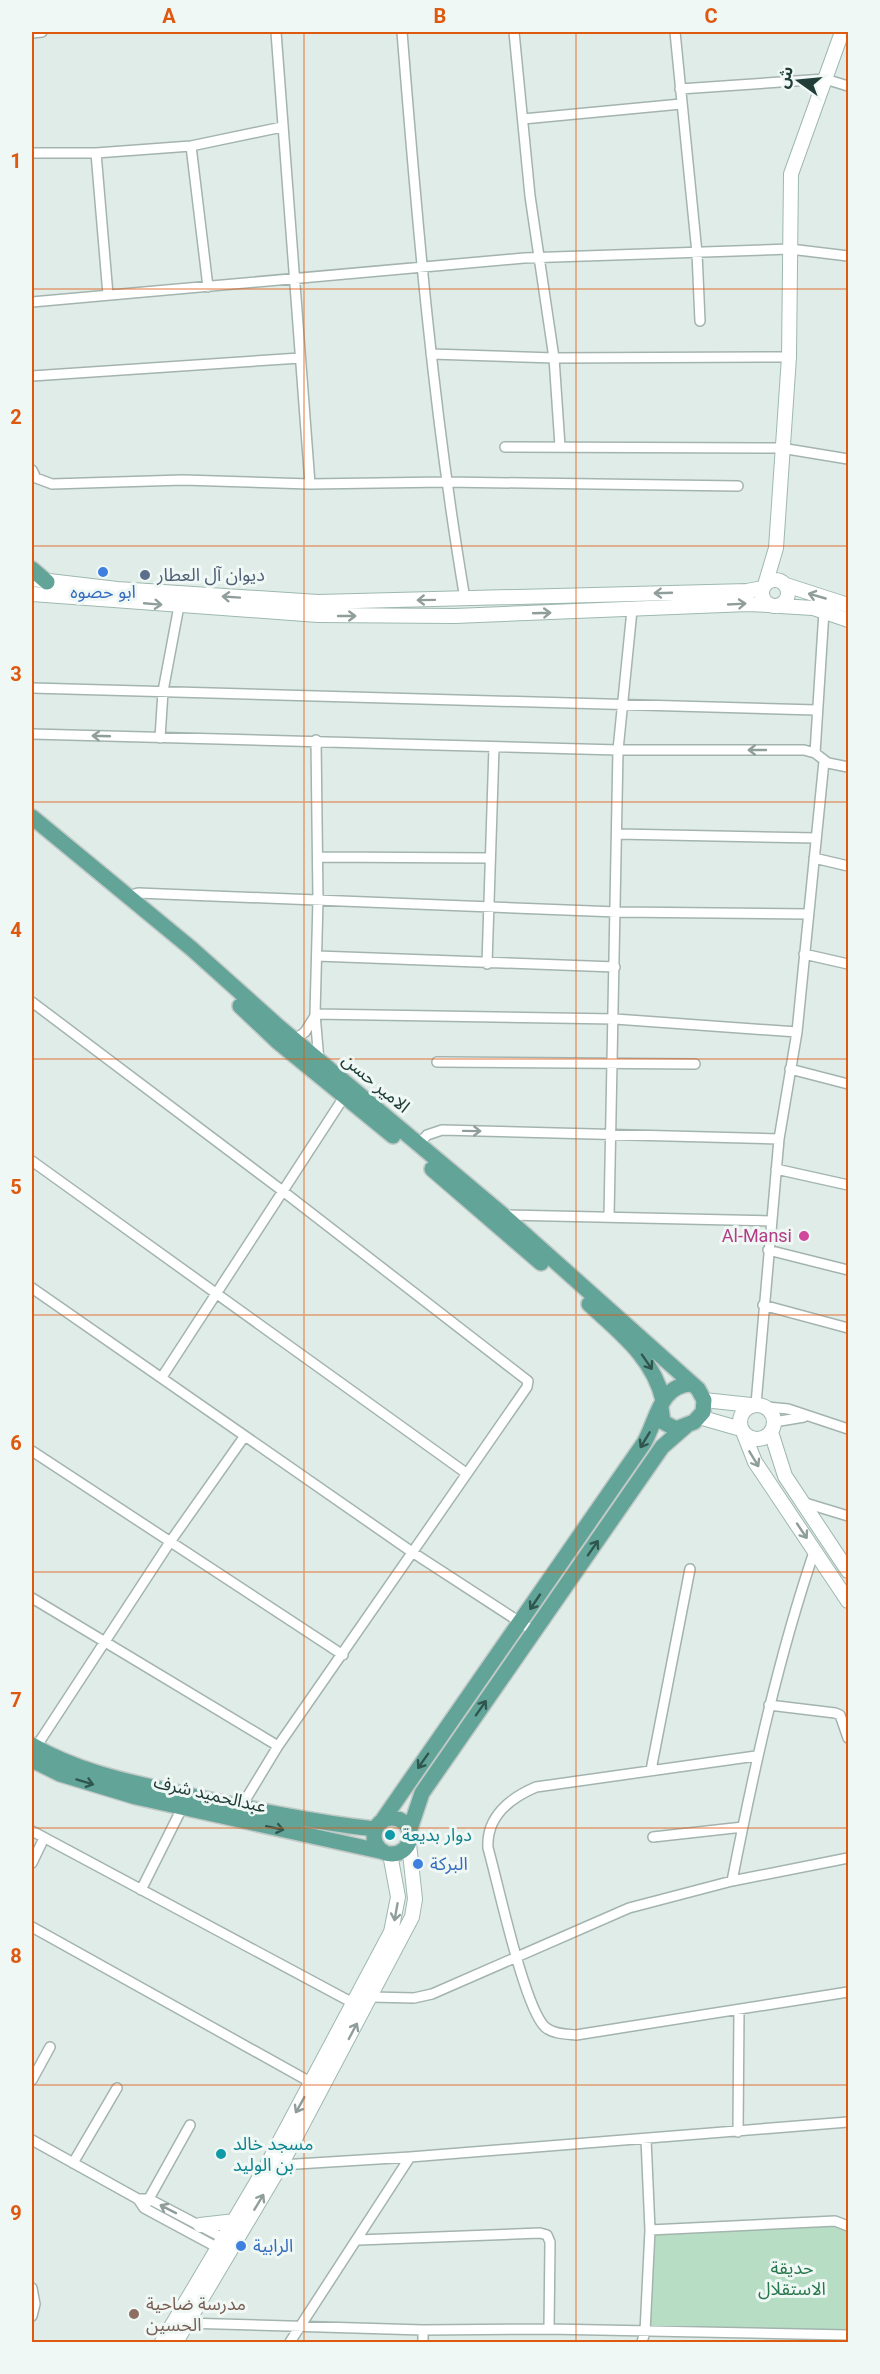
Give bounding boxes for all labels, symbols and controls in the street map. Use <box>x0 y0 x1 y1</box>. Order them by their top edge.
text: A <box>162 4 176 28</box>
text: B <box>434 4 446 28</box>
text: C <box>704 4 718 28</box>
north arrow <box>769 51 829 111</box>
text: ش <box>773 64 797 90</box>
text: 1 <box>10 149 22 173</box>
text: 2 <box>10 405 22 429</box>
place label: ديوان آل العطار <box>156 564 265 586</box>
marker: ابو حصوه <box>96 565 110 579</box>
marker: ديوان آل العطار <box>138 568 152 582</box>
place label: ابو حصوه <box>70 581 136 603</box>
one-way arrow <box>653 588 673 599</box>
one-way arrow <box>808 590 827 601</box>
one-way arrow <box>222 591 242 602</box>
one-way arrow <box>416 594 436 605</box>
one-way arrow <box>142 598 162 609</box>
one-way arrow <box>726 599 746 610</box>
one-way arrow <box>532 607 552 619</box>
one-way arrow <box>337 610 357 622</box>
text: 3 <box>10 662 22 686</box>
one-way arrow <box>92 730 112 742</box>
one-way arrow <box>747 744 767 756</box>
text: 4 <box>10 918 22 942</box>
street label: الامير حسن <box>338 1048 414 1118</box>
one-way arrow <box>462 1125 482 1137</box>
text: 5 <box>10 1175 22 1199</box>
place label: Al-Mansi <box>722 1225 792 1246</box>
marker: Al-Mansi <box>797 1229 811 1243</box>
one-way arrow <box>641 1354 653 1370</box>
text: 6 <box>10 1431 22 1455</box>
one-way arrow <box>638 1431 650 1448</box>
one-way arrow <box>748 1450 760 1467</box>
one-way arrow <box>796 1522 808 1538</box>
one-way arrow <box>587 1540 599 1556</box>
one-way arrow <box>529 1593 541 1609</box>
text: 7 <box>10 1688 22 1712</box>
one-way arrow <box>475 1700 487 1716</box>
one-way arrow <box>417 1752 429 1769</box>
street label: عبدالحميد شرف <box>152 1770 268 1818</box>
one-way arrow <box>75 1777 94 1788</box>
one-way arrow <box>265 1823 284 1835</box>
place label: دوار بديعة <box>402 1824 472 1846</box>
marker: دوار بديعة <box>383 1828 397 1842</box>
place label: البركة <box>430 1853 468 1875</box>
marker: البركة <box>411 1857 425 1871</box>
one-way arrow <box>390 1901 401 1921</box>
text: 8 <box>10 1944 22 1968</box>
one-way arrow <box>347 2023 359 2040</box>
one-way arrow <box>294 2095 305 2113</box>
place label: مسجد خالد بن الوليد <box>233 2133 313 2176</box>
marker: مسجد خالد بن الوليد <box>214 2147 228 2161</box>
one-way arrow <box>254 2194 266 2211</box>
text: 9 <box>10 2201 22 2225</box>
one-way arrow <box>160 2203 177 2215</box>
place label: الرابية <box>253 2235 293 2257</box>
marker: الرابية <box>234 2239 248 2253</box>
park label: حديقة الاستقلال <box>758 2257 826 2300</box>
place label: مدرسة ضاحية الحسين <box>146 2293 246 2336</box>
marker: مدرسة ضاحية الحسين <box>127 2307 141 2321</box>

